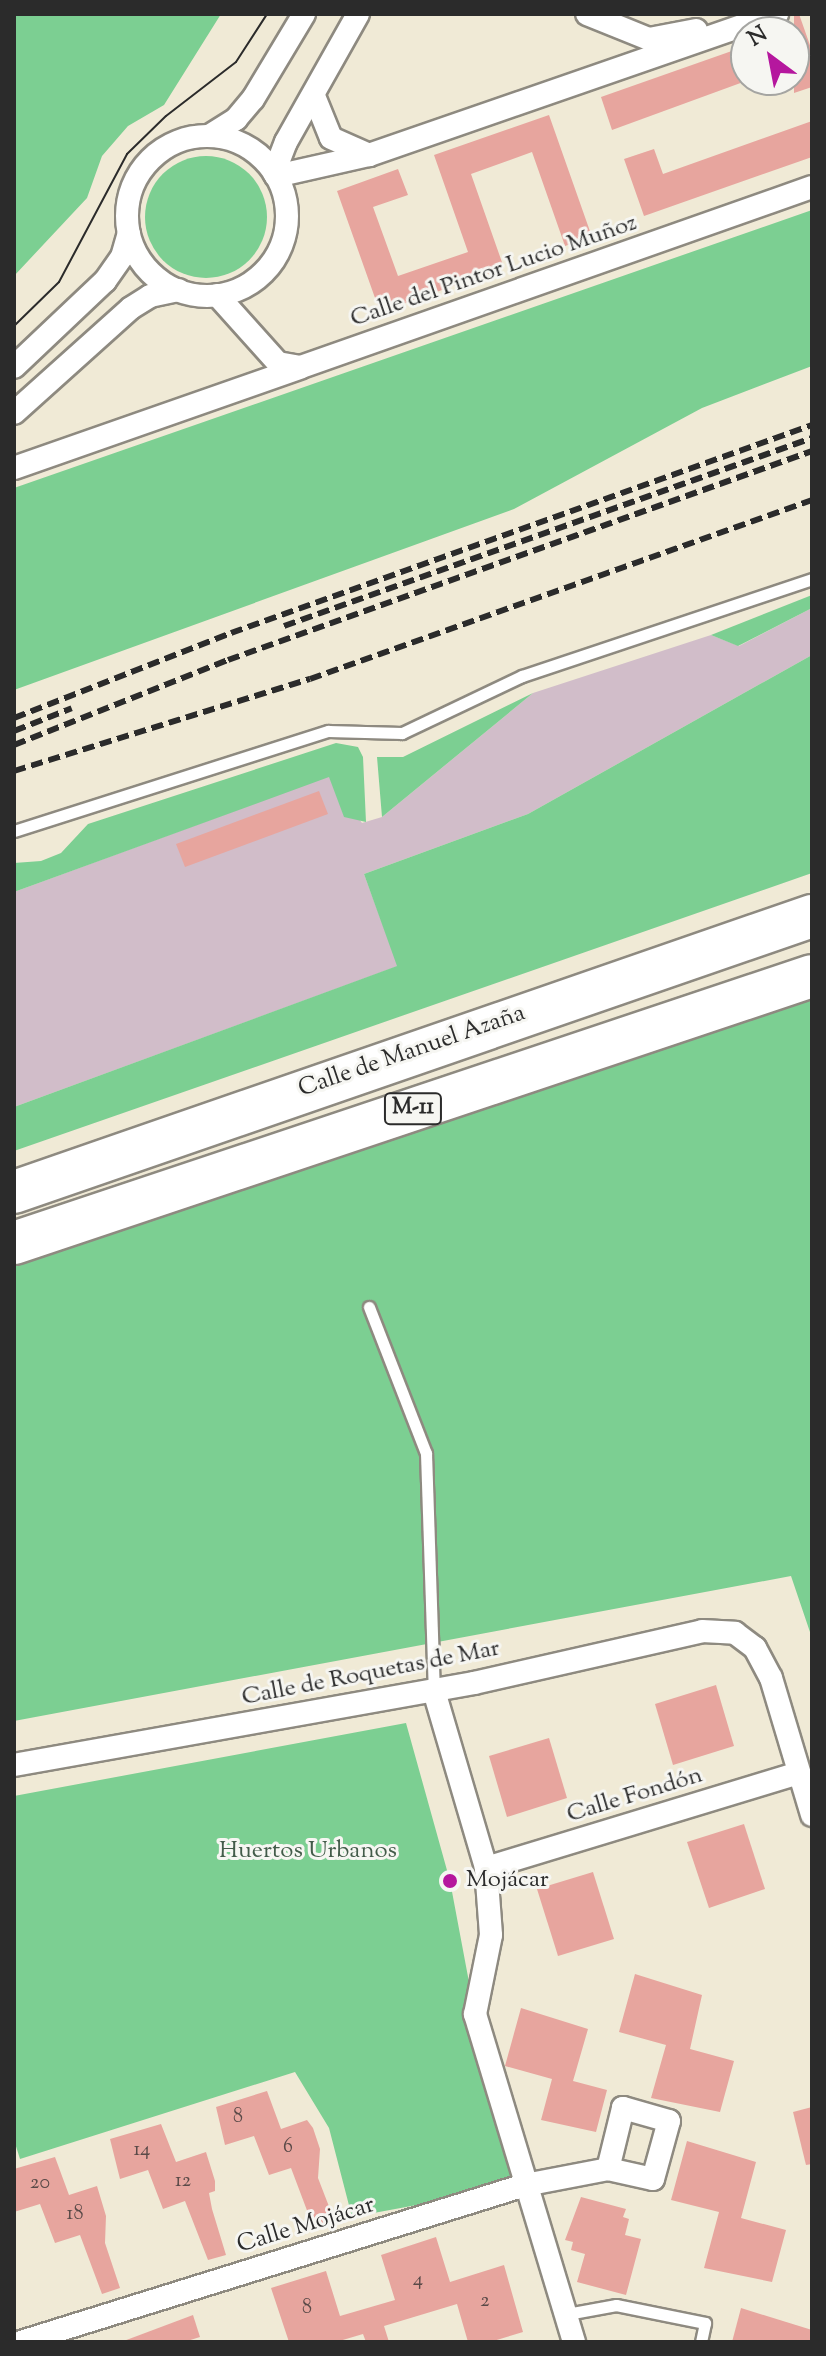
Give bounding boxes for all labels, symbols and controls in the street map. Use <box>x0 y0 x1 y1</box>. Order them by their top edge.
north arrow <box>730 16 810 96</box>
text: N <box>742 19 774 56</box>
street label: Calle del Pintor Lucio Muñoz <box>347 209 641 335</box>
street label: Calle de Manuel Azaña <box>295 1000 529 1104</box>
road number: M-11 <box>383 1091 443 1127</box>
street label: Calle de Roquetas de Mar <box>240 1635 502 1713</box>
street label: Calle Fondón <box>564 1762 706 1830</box>
park label: Huertos Urbanos <box>219 1838 397 1866</box>
place label: Mojácar <box>466 1867 549 1895</box>
marker: Mojácar <box>441 1872 459 1890</box>
house number: 8 <box>233 2105 243 2129</box>
house number: 6 <box>283 2135 293 2159</box>
house number: 14 <box>134 2138 150 2162</box>
house number: 12 <box>175 2169 191 2193</box>
house number: 20 <box>30 2171 50 2195</box>
street label: Calle Mojácar <box>234 2191 378 2261</box>
house number: 18 <box>67 2202 83 2226</box>
house number: 4 <box>413 2268 423 2292</box>
house number: 2 <box>480 2289 490 2313</box>
house number: 8 <box>302 2296 312 2320</box>

